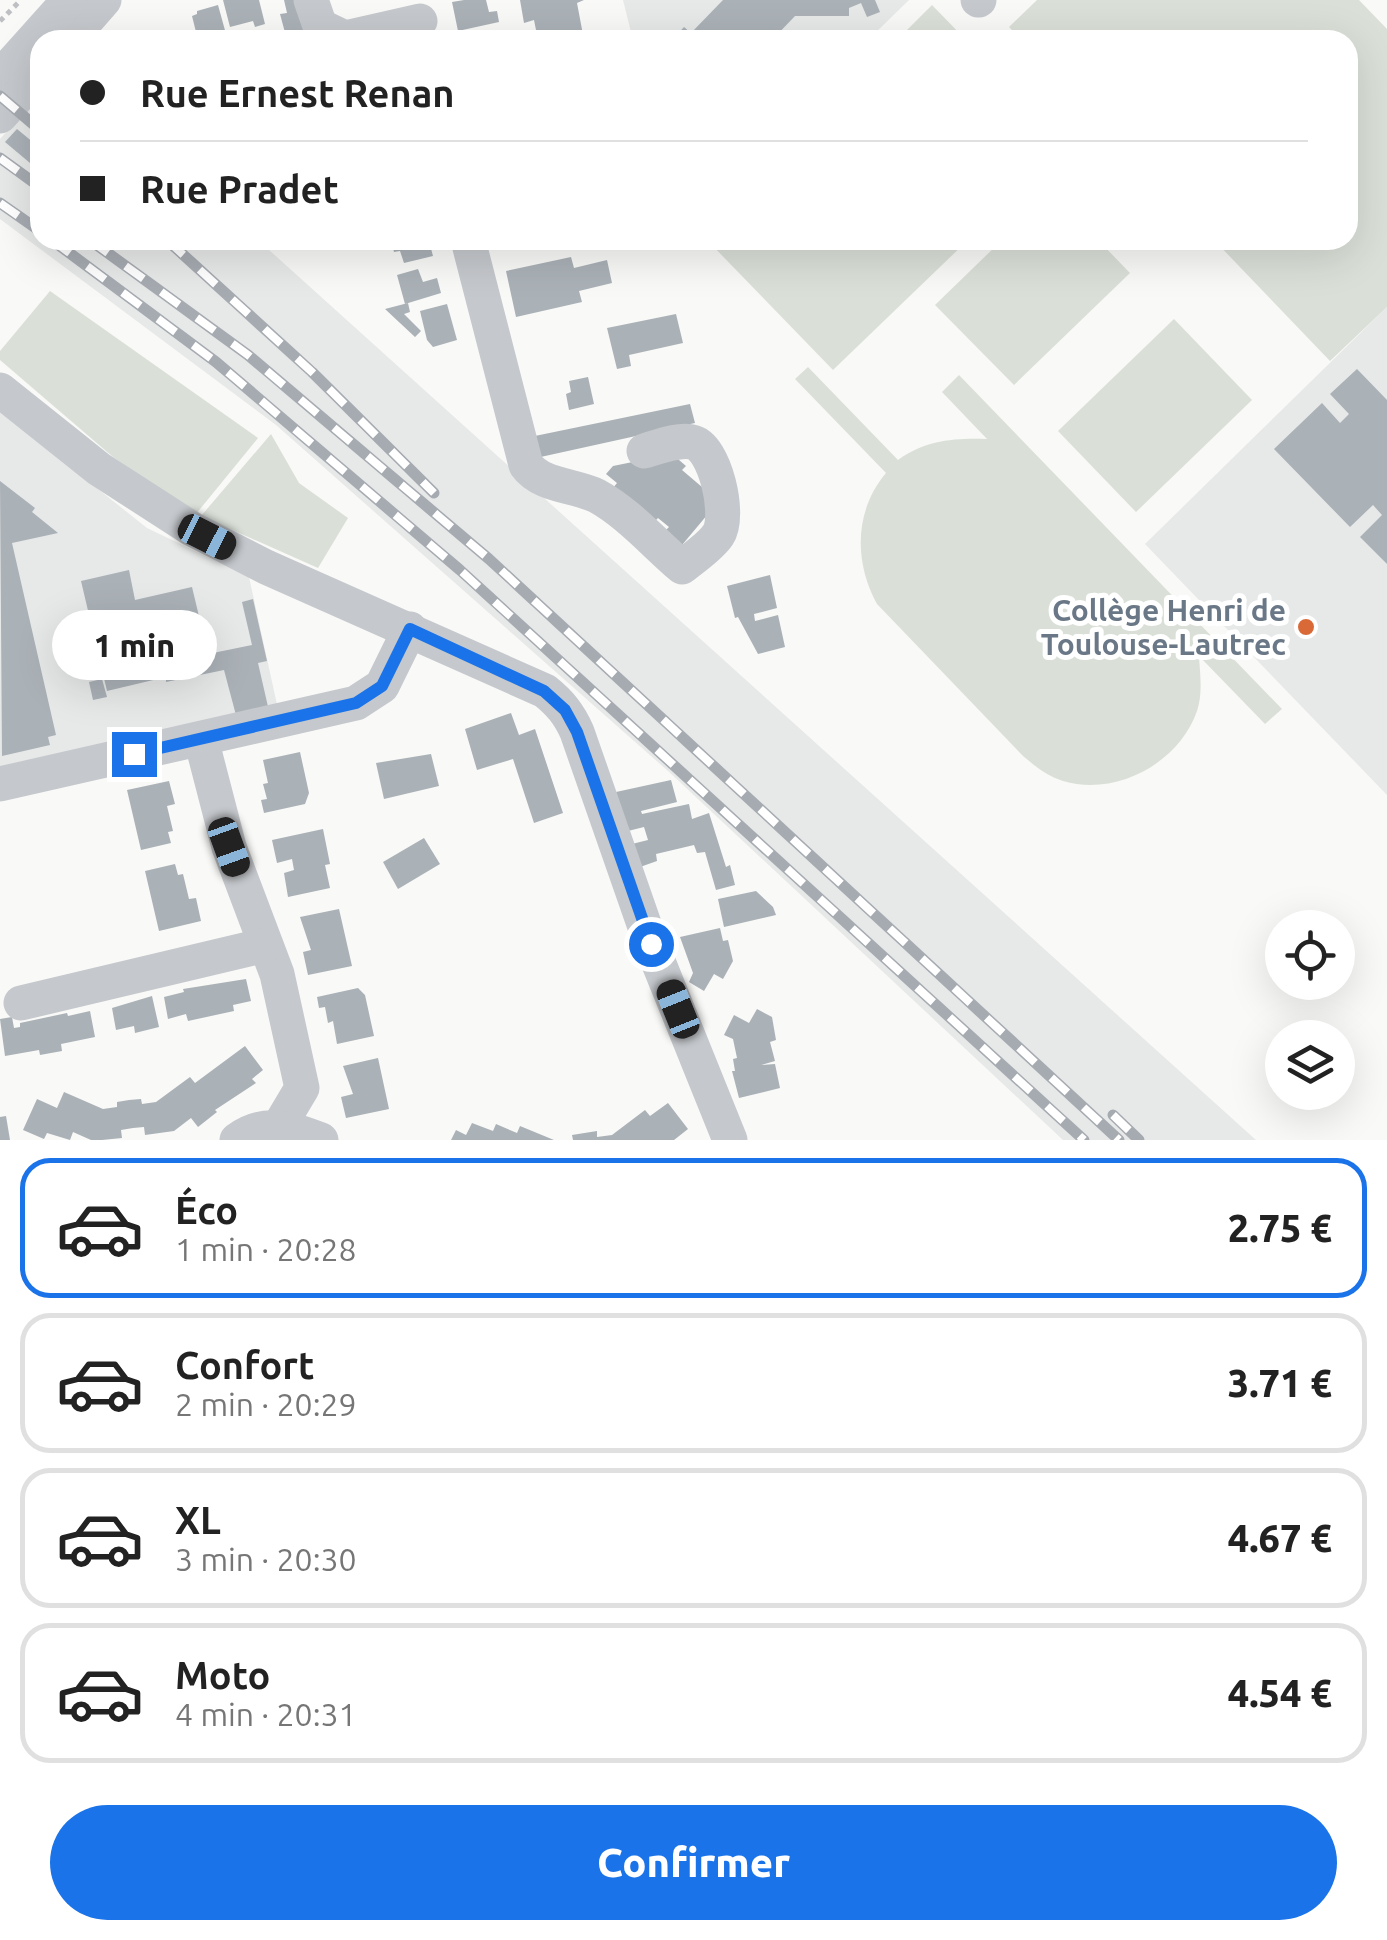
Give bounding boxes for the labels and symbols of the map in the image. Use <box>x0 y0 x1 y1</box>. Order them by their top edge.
car <box>173 510 241 564</box>
place label: Collège Henri de Toulouse-Lautrec <box>1041 593 1286 661</box>
callout: 1 min <box>52 609 216 679</box>
marker: Collège Henri de Toulouse-Lautrec <box>1295 616 1317 638</box>
route end <box>112 732 157 777</box>
car <box>205 814 253 880</box>
route start <box>629 922 674 967</box>
car <box>653 976 703 1042</box>

